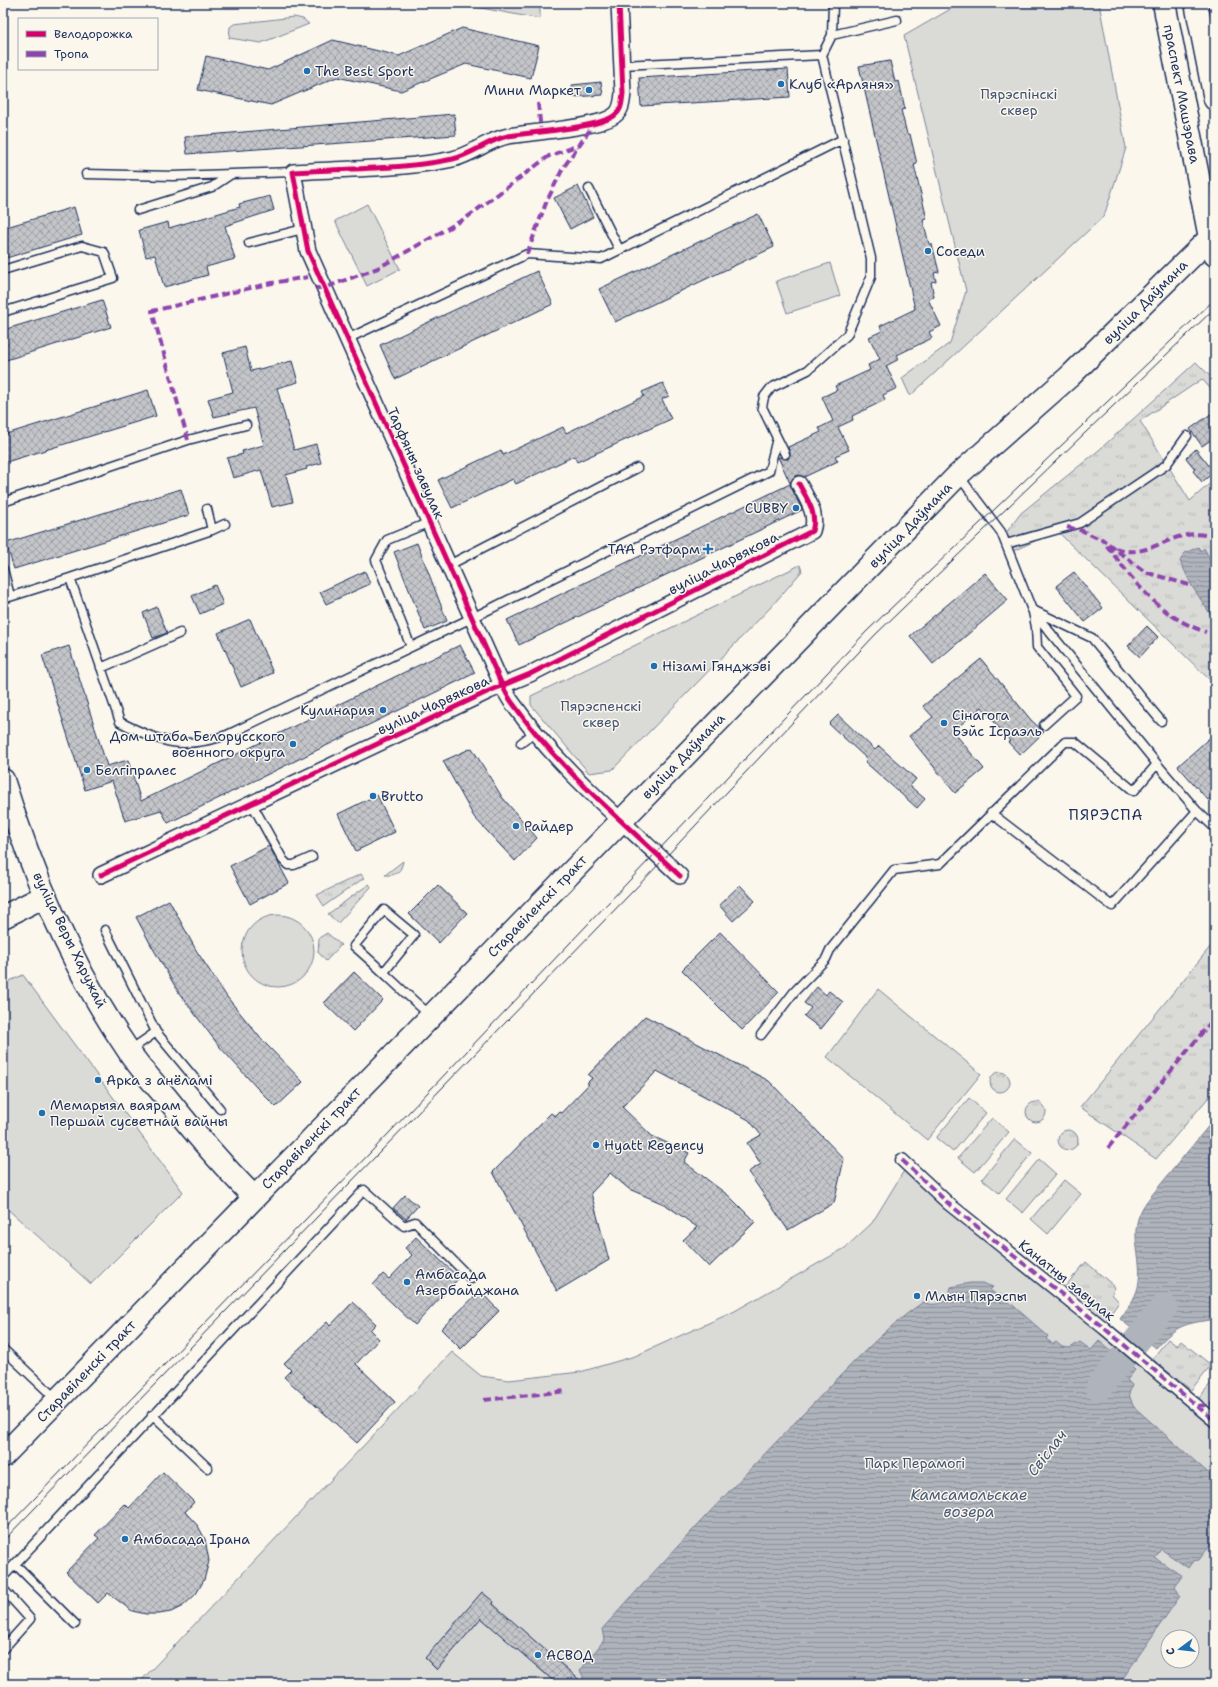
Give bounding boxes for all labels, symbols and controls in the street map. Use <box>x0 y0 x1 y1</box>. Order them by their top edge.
legend <box>18 18 158 70</box>
street label: праспект Машэрава <box>1160 23 1204 165</box>
text: Велодорожка <box>54 26 133 42</box>
text: Тропа <box>54 46 89 62</box>
place label: The Best Sport <box>315 62 414 80</box>
marker: The Best Sport <box>302 66 312 76</box>
place label: Клуб «Арляня» <box>789 75 894 93</box>
marker: Клуб «Арляня» <box>776 79 786 89</box>
place label: Мини Маркет <box>484 81 582 99</box>
marker: Мини Маркет <box>584 85 594 95</box>
park label: Пярэспінскі сквер <box>980 85 1058 119</box>
place label: Соседи <box>936 242 985 260</box>
marker: Соседи <box>923 246 933 256</box>
street label: вуліца Даўмана <box>1099 256 1191 348</box>
street label: Тарфяны завулак <box>383 404 449 522</box>
street label: вуліца Даўмана <box>864 478 956 572</box>
place label: CUBBY <box>745 499 789 517</box>
marker: CUBBY <box>791 503 801 513</box>
street label: вуліца Чарвякова <box>665 527 781 598</box>
place label: ТАА Рэтфарм <box>608 540 700 558</box>
marker: ТАА Рэтфарм <box>703 544 713 554</box>
place label: Нізамі Гянджэві <box>662 657 771 675</box>
marker: Нізамі Гянджэві <box>649 661 659 671</box>
street label: вуліца Чарвякова <box>374 671 492 739</box>
park label: Пярэспенскі сквер <box>560 697 642 731</box>
place label: Кулинария <box>300 701 375 719</box>
marker: Кулинария <box>378 705 388 715</box>
place label: Сінагога Бэйс Ісраэль <box>952 706 1042 740</box>
street label: вуліца Даўмана <box>637 709 729 803</box>
marker: Сінагога Бэйс Ісраэль <box>939 718 949 728</box>
place label: Дом штаба Белорусского военного округа <box>110 727 285 761</box>
marker: Дом штаба Белорусского военного округа <box>288 739 298 749</box>
place label: Белгіпралес <box>95 761 177 779</box>
marker: Белгіпралес <box>82 765 92 775</box>
place label: Brutto <box>381 787 423 805</box>
marker: Brutto <box>368 791 378 801</box>
district label: ПЯРЭСПА <box>1069 805 1143 825</box>
place label: Райдер <box>524 817 574 835</box>
marker: Райдер <box>511 821 521 831</box>
street label: Старавіленскі тракт <box>483 850 591 961</box>
street label: вуліца Веры Харужай <box>29 869 111 1011</box>
place label: Арка з анёламі <box>106 1071 213 1089</box>
marker: Арка з анёламі <box>93 1075 103 1085</box>
street label: Старавіленскі тракт <box>257 1082 365 1193</box>
place label: Мемарыял ваярам Першай сусветнай вайны <box>50 1096 228 1130</box>
marker: Мемарыял ваярам Першай сусветнай вайны <box>37 1108 47 1118</box>
place label: Hyatt Regency <box>604 1136 704 1154</box>
marker: Hyatt Regency <box>591 1140 601 1150</box>
street label: Канатны завулак <box>1015 1236 1119 1325</box>
place label: Амбасада Азербайджана <box>415 1265 519 1299</box>
marker: Амбасада Азербайджана <box>402 1277 412 1287</box>
place label: Млын Пярэспы <box>925 1287 1027 1305</box>
marker: Млын Пярэспы <box>912 1291 922 1301</box>
street label: Старавіленскі тракт <box>32 1315 140 1426</box>
water label: Свіслач <box>1023 1426 1071 1480</box>
park label: Парк Перамогі <box>865 1454 965 1472</box>
water label: Камсамольскае возера <box>911 1485 1027 1522</box>
place label: Амбасада Ірана <box>133 1530 250 1548</box>
marker: Амбасада Ірана <box>120 1534 130 1544</box>
north arrow <box>1160 1629 1200 1669</box>
place label: АСВОД <box>546 1646 594 1664</box>
text: С <box>1163 1646 1179 1657</box>
marker: АСВОД <box>533 1650 543 1660</box>

